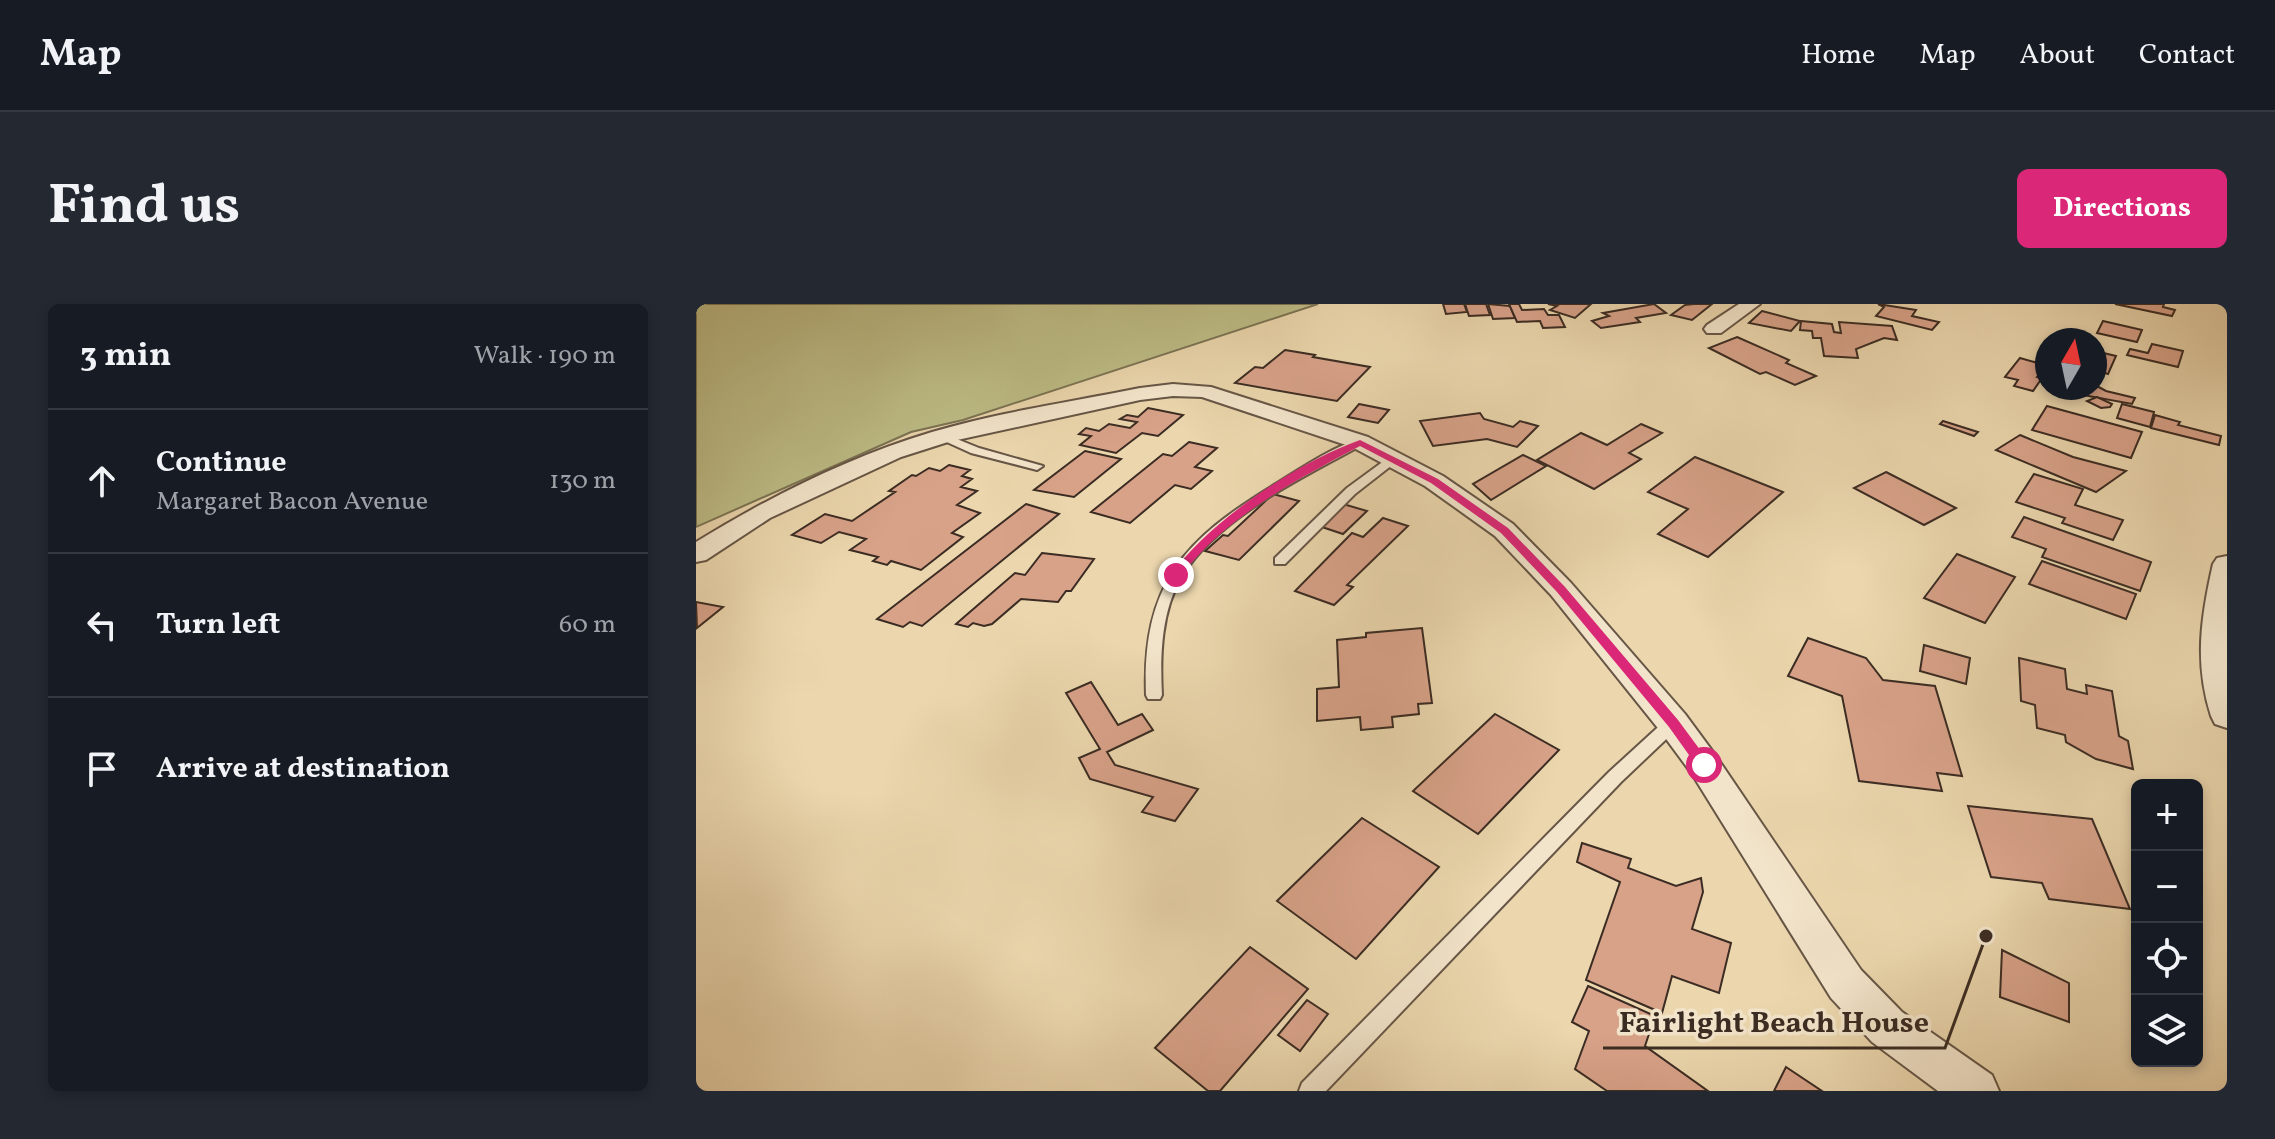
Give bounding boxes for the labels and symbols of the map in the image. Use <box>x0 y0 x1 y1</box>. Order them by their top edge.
north arrow <box>2035 328 2107 400</box>
route end <box>1158 557 1194 593</box>
route start <box>1686 747 1722 783</box>
callout: Fairlight Beach House <box>1603 994 1945 1048</box>
text: Fairlight Beach House <box>1619 1003 1929 1045</box>

